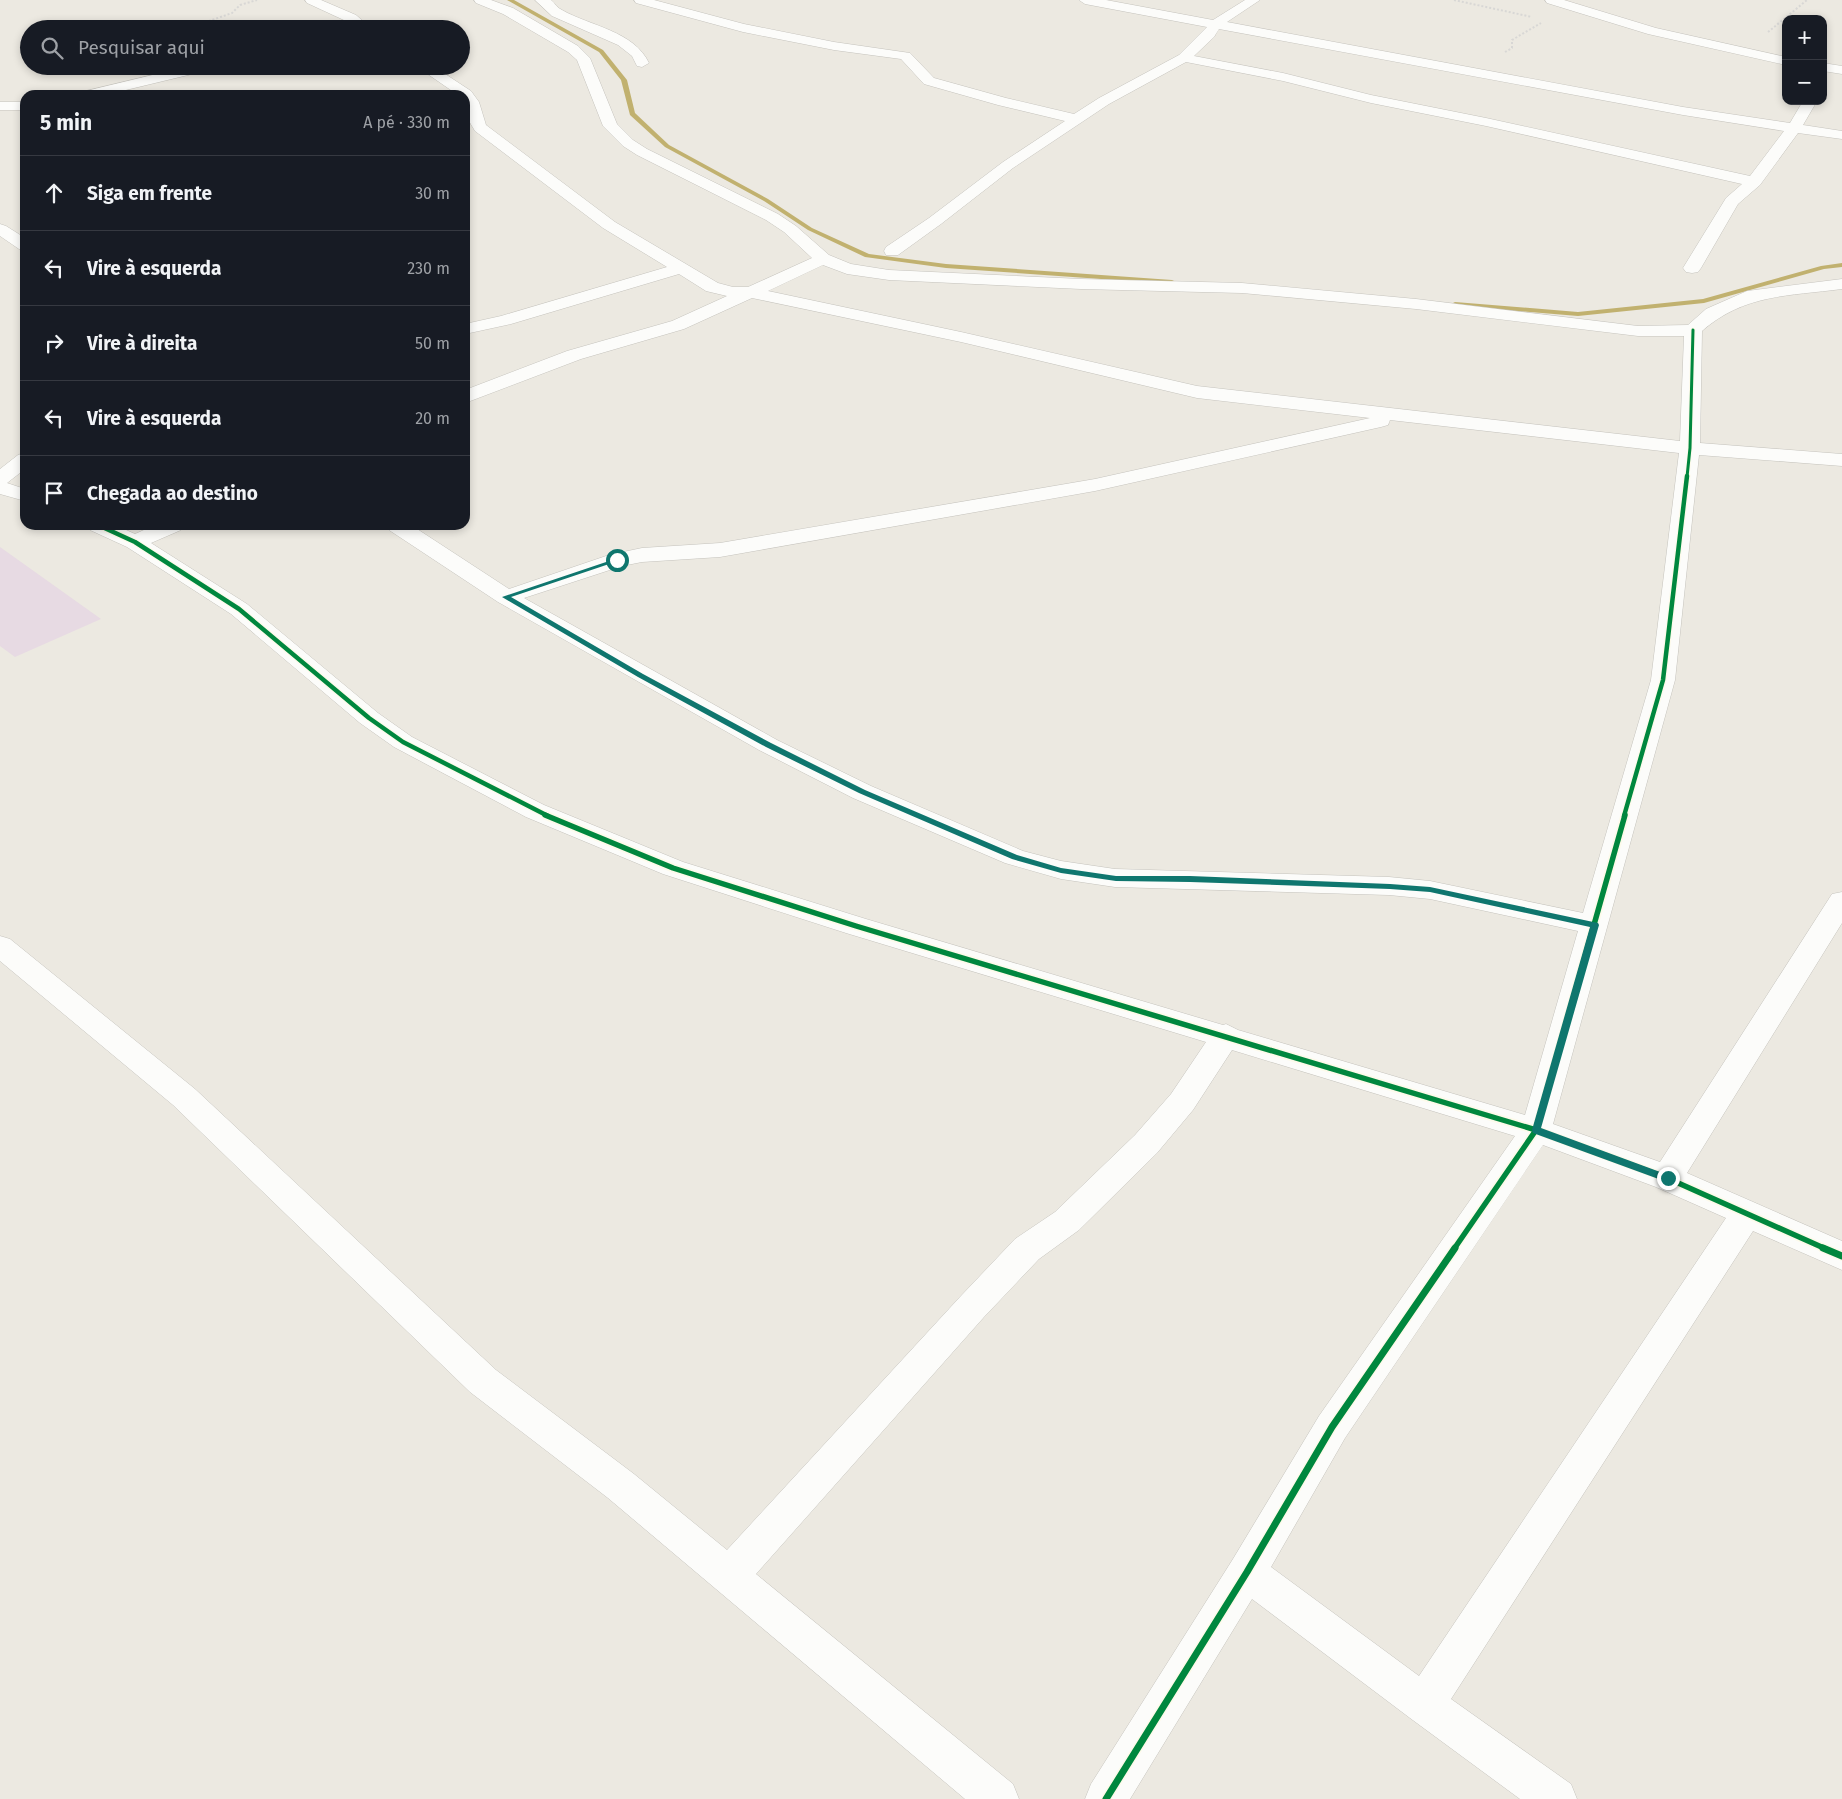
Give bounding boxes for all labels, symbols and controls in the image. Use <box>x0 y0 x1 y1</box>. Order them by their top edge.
map controls <box>1782 15 1827 105</box>
button: + <box>1782 15 1827 60</box>
search box <box>20 20 470 75</box>
icon: search <box>38 34 66 62</box>
text: Pesquisar aqui <box>78 36 205 59</box>
button: − <box>1782 60 1827 105</box>
text: 5 min <box>40 110 92 136</box>
text: A pé · 330 m <box>363 113 450 132</box>
icon: ahead <box>40 179 68 207</box>
text: Siga em frente <box>87 182 212 205</box>
text: 30 m <box>415 184 450 203</box>
icon: left <box>40 254 68 282</box>
text: Vire à esquerda <box>87 257 221 280</box>
text: 230 m <box>407 259 450 278</box>
icon: right <box>40 329 68 357</box>
text: Vire à direita <box>87 332 197 355</box>
text: 50 m <box>415 334 450 353</box>
icon: left <box>40 404 68 432</box>
text: Vire à esquerda <box>87 407 221 430</box>
text: 20 m <box>415 409 450 428</box>
icon: arrive <box>40 479 68 507</box>
text: Chegada ao destino <box>87 482 258 505</box>
route start <box>606 549 629 572</box>
route end <box>1657 1167 1680 1190</box>

